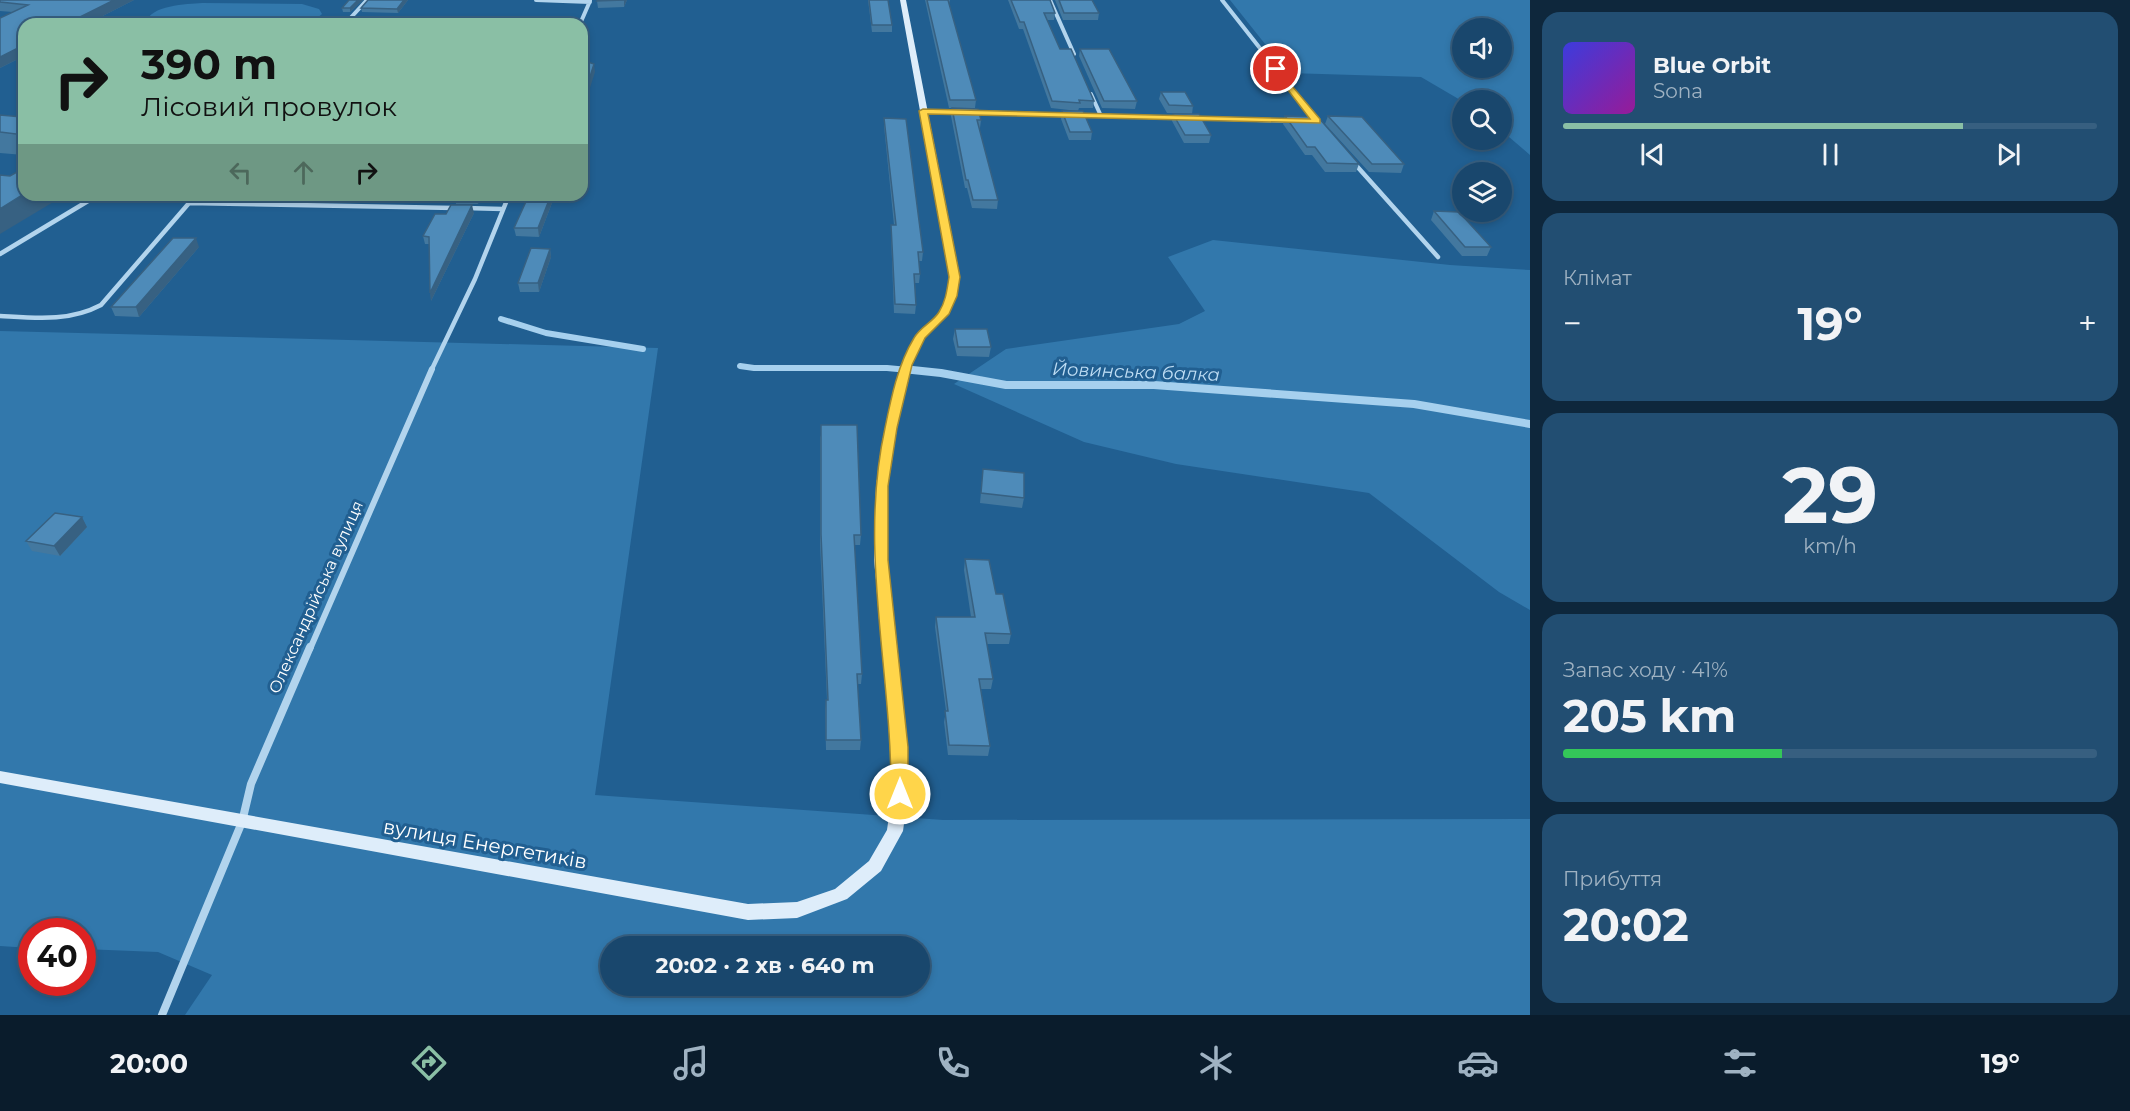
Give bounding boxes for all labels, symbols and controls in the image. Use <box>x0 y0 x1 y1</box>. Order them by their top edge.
map controls <box>1452 18 1512 222</box>
button: sound <box>1452 18 1512 78</box>
text: 390 m <box>141 38 277 90</box>
icon: right <box>42 42 120 120</box>
pin <box>1250 43 1301 94</box>
icon: arrive <box>1259 52 1292 85</box>
text: Blue Orbit <box>1653 52 1771 79</box>
text: Sona <box>1653 79 1703 103</box>
text: Лісовий провулок <box>141 90 397 123</box>
button: search <box>1452 90 1512 150</box>
icon: previous <box>1636 138 1669 171</box>
icon: pause <box>1814 138 1847 171</box>
icon: next <box>1992 138 2025 171</box>
icon: left <box>224 156 257 189</box>
icon: ahead <box>287 156 320 189</box>
icon: right <box>350 156 383 189</box>
button: layers <box>1452 162 1512 222</box>
text: Клімат <box>1563 266 1632 290</box>
text: 19° <box>1797 296 1863 351</box>
text: − <box>1563 303 1582 343</box>
text: + <box>2078 303 2097 343</box>
water label: Йовинська балка <box>1052 358 1220 386</box>
text: 29 <box>1782 447 1878 543</box>
street label: Олександрійська вулиця <box>265 498 367 696</box>
text: km/h <box>1803 534 1857 558</box>
text: Запас ходу · 41% <box>1563 658 1728 682</box>
text: 205 km <box>1563 688 1736 743</box>
position arrow <box>868 762 932 826</box>
street label: вулиця Енергетиків <box>381 814 589 874</box>
text: Прибуття <box>1563 867 1662 891</box>
text: 20:02 <box>1563 897 1689 952</box>
speed limit sign: 40 <box>18 918 96 996</box>
text: 20:02 · 2 хв · 640 m <box>655 952 875 979</box>
icon: directions <box>408 1042 450 1084</box>
icon: music <box>670 1042 712 1084</box>
icon: phone <box>932 1042 974 1084</box>
icon: climate <box>1195 1042 1237 1084</box>
icon: car <box>1457 1042 1499 1084</box>
icon: filters <box>1719 1042 1761 1084</box>
text: 20:00 <box>110 1047 188 1080</box>
text: 19° <box>1981 1047 2020 1080</box>

